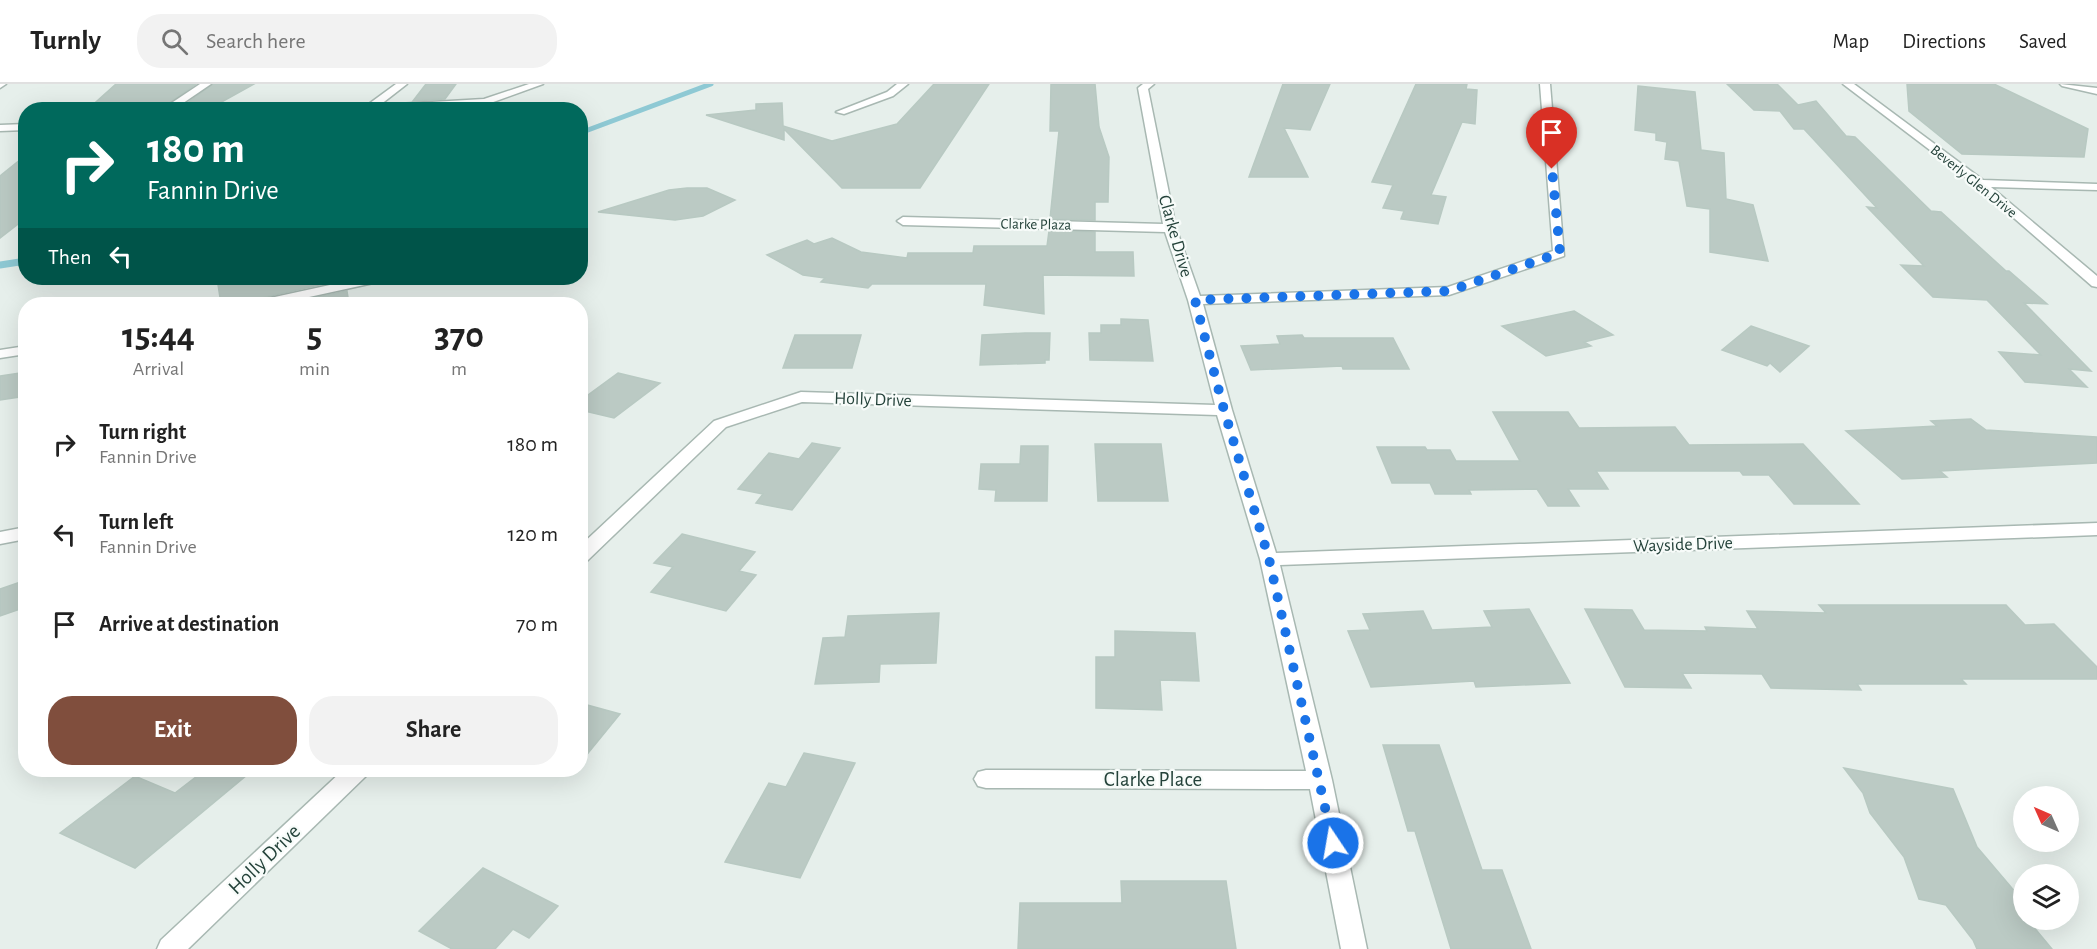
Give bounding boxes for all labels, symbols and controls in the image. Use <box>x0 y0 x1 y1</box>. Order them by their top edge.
search box <box>137 14 557 68</box>
icon: search <box>158 25 191 58</box>
text: Turnly <box>30 27 101 55</box>
text: Search here <box>206 30 306 52</box>
text: Map <box>1833 31 1869 52</box>
text: Directions <box>1902 31 1986 52</box>
text: Saved <box>2019 31 2067 52</box>
pin <box>1526 107 1577 169</box>
icon: arrive <box>1535 116 1568 149</box>
icon: right <box>48 126 126 204</box>
text: 180 m <box>147 128 245 170</box>
street label: Beverly Glen Drive <box>1928 142 2020 221</box>
text: Fannin Drive <box>147 177 279 204</box>
street label: Clarke Drive <box>1155 193 1195 279</box>
street label: Clarke Plaza <box>1001 216 1072 233</box>
icon: left <box>104 240 137 273</box>
text: Then <box>48 246 92 268</box>
text: 15:44 <box>122 318 195 354</box>
text: 5 <box>307 318 322 354</box>
text: 370 <box>434 318 484 354</box>
text: Arrival <box>133 359 184 379</box>
text: min <box>299 359 330 379</box>
text: m <box>451 359 467 379</box>
street label: Holly Drive <box>834 390 912 410</box>
text: Turn right <box>99 421 186 443</box>
icon: right <box>48 428 81 461</box>
text: 180 m <box>507 433 558 455</box>
text: Fannin Drive <box>99 447 197 467</box>
text: Turn left <box>99 511 173 533</box>
icon: left <box>48 518 81 551</box>
text: 120 m <box>508 523 558 545</box>
street label: Wayside Drive <box>1633 534 1733 556</box>
text: Fannin Drive <box>99 537 197 557</box>
icon: arrive <box>48 608 81 641</box>
text: Arrive at destination <box>99 613 279 635</box>
text: 70 m <box>516 613 558 635</box>
button: Exit <box>48 696 297 765</box>
button: Share <box>309 696 558 765</box>
street label: Clarke Place <box>1104 769 1202 790</box>
north arrow <box>2013 786 2079 852</box>
map controls <box>2013 786 2079 930</box>
position arrow <box>1301 811 1365 875</box>
street label: Holly Drive <box>224 820 304 898</box>
button: layers <box>2013 864 2079 930</box>

